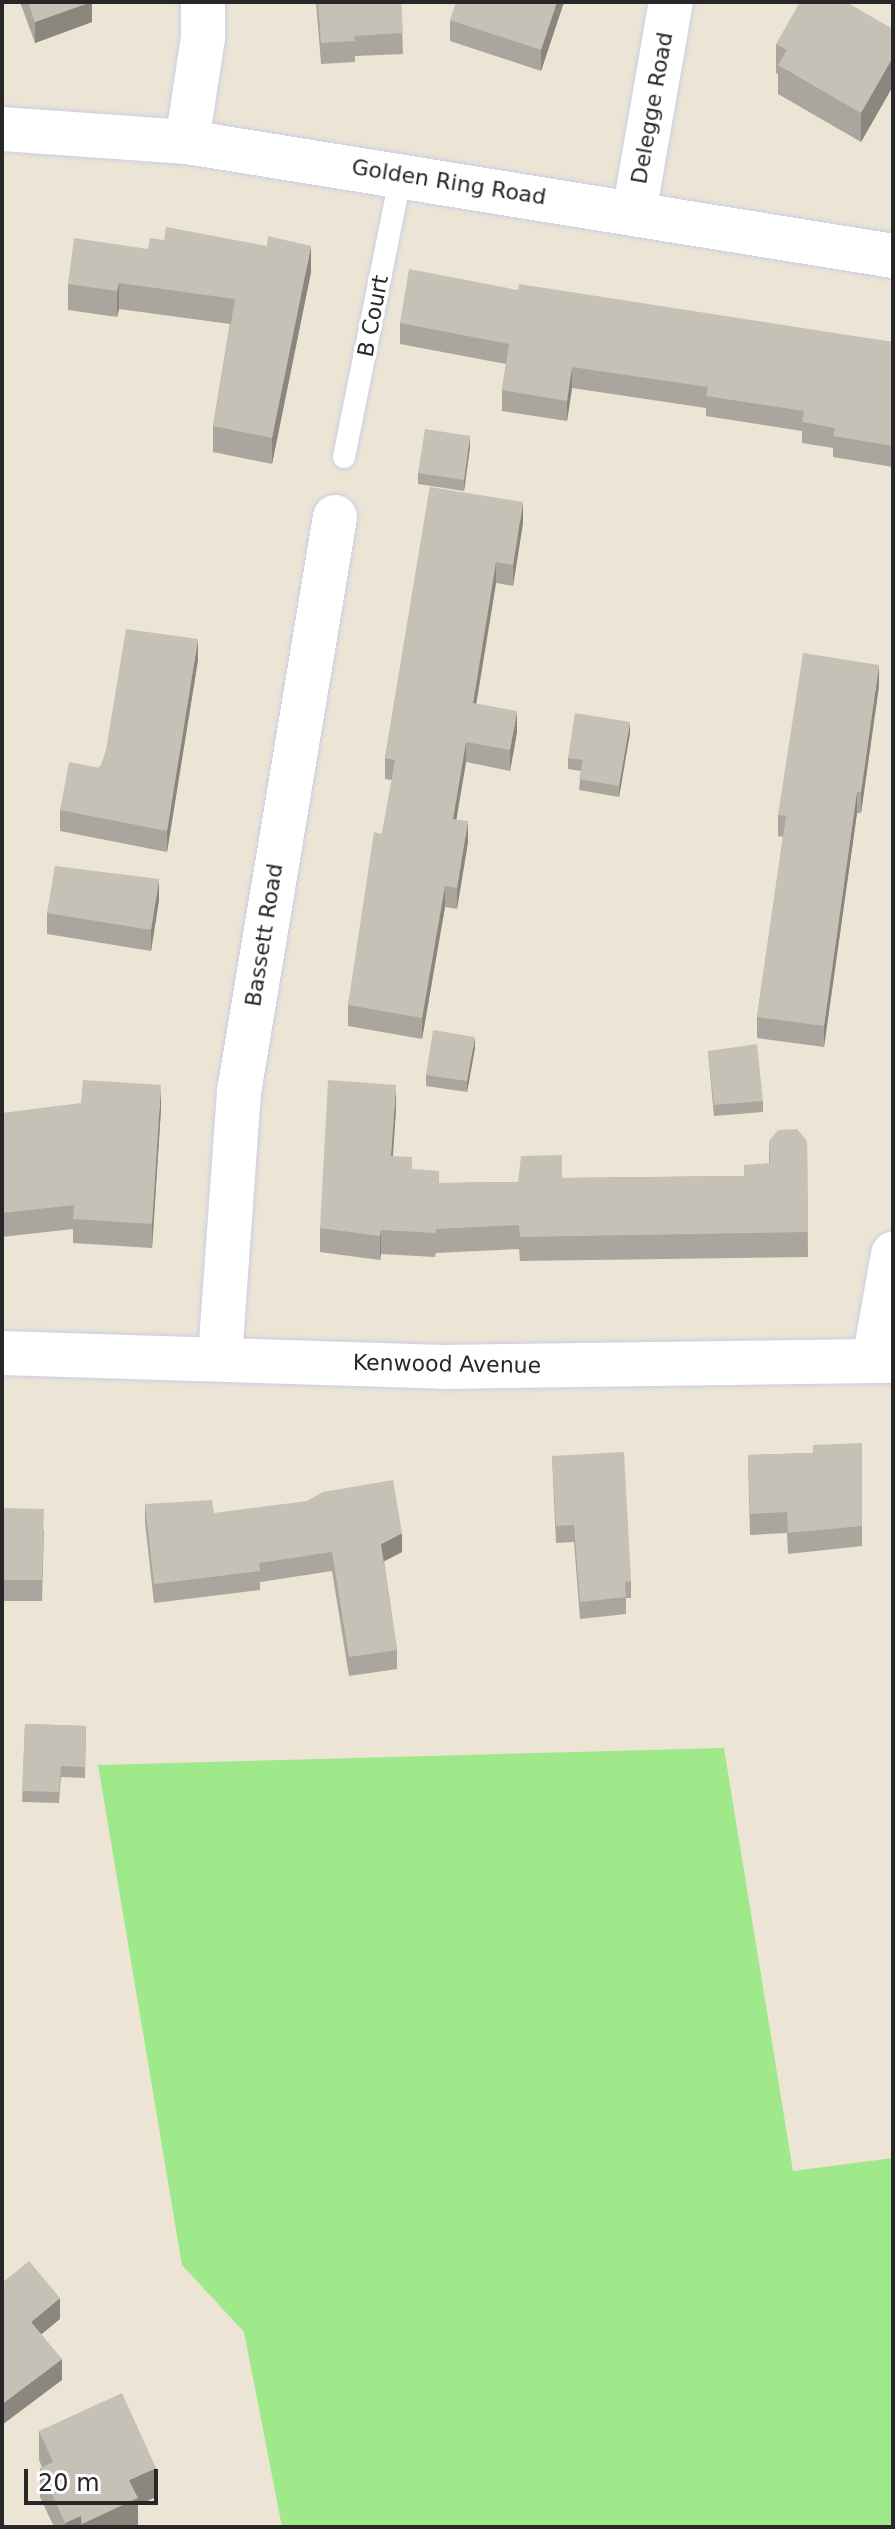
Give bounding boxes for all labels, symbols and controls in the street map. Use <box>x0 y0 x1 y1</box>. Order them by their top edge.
street label: Delegge Road <box>626 30 678 186</box>
street label: Golden Ring Road <box>350 154 548 210</box>
street label: B Court <box>352 273 394 359</box>
street label: Bassett Road <box>240 862 288 1008</box>
street label: Kenwood Avenue <box>353 1349 541 1379</box>
scale bar <box>28 2453 162 2503</box>
text: 20 m <box>38 2469 100 2497</box>

